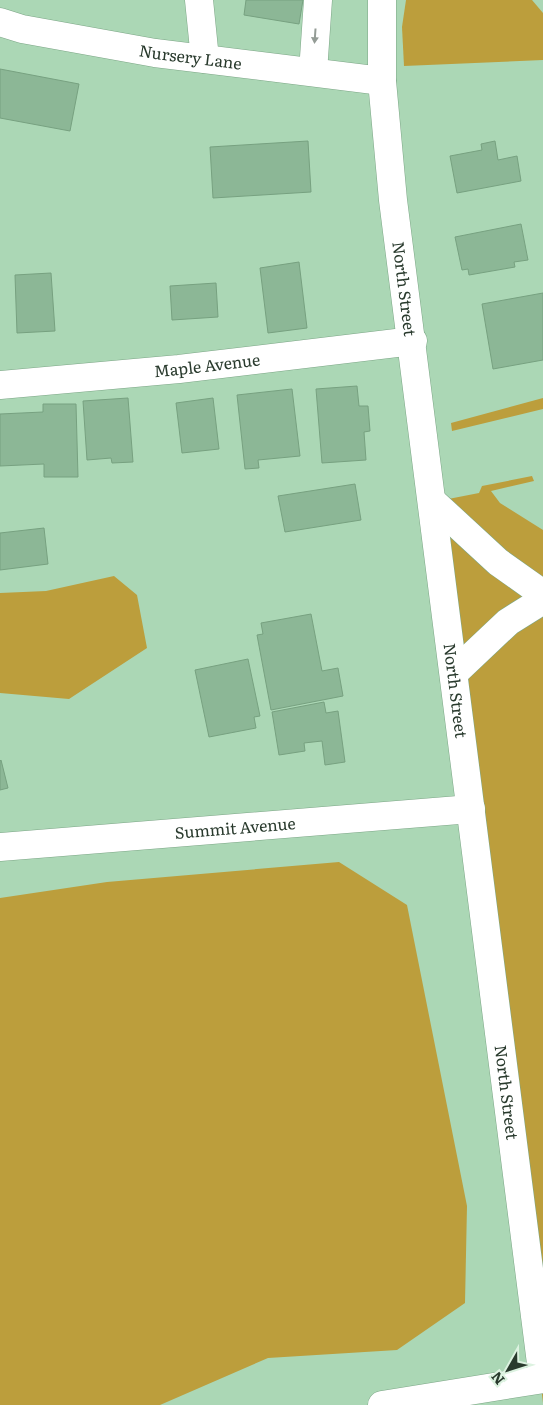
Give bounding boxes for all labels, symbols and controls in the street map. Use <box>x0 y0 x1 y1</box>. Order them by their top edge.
one-way arrow <box>310 28 318 44</box>
street label: Nursery Lane <box>137 37 243 75</box>
street label: North Street <box>387 240 423 338</box>
street label: Maple Avenue <box>153 346 261 382</box>
street label: North Street <box>438 642 474 740</box>
street label: Summit Avenue <box>174 810 297 844</box>
street label: North Street <box>490 1043 526 1142</box>
north arrow <box>483 1345 533 1395</box>
text: N <box>485 1368 509 1390</box>

